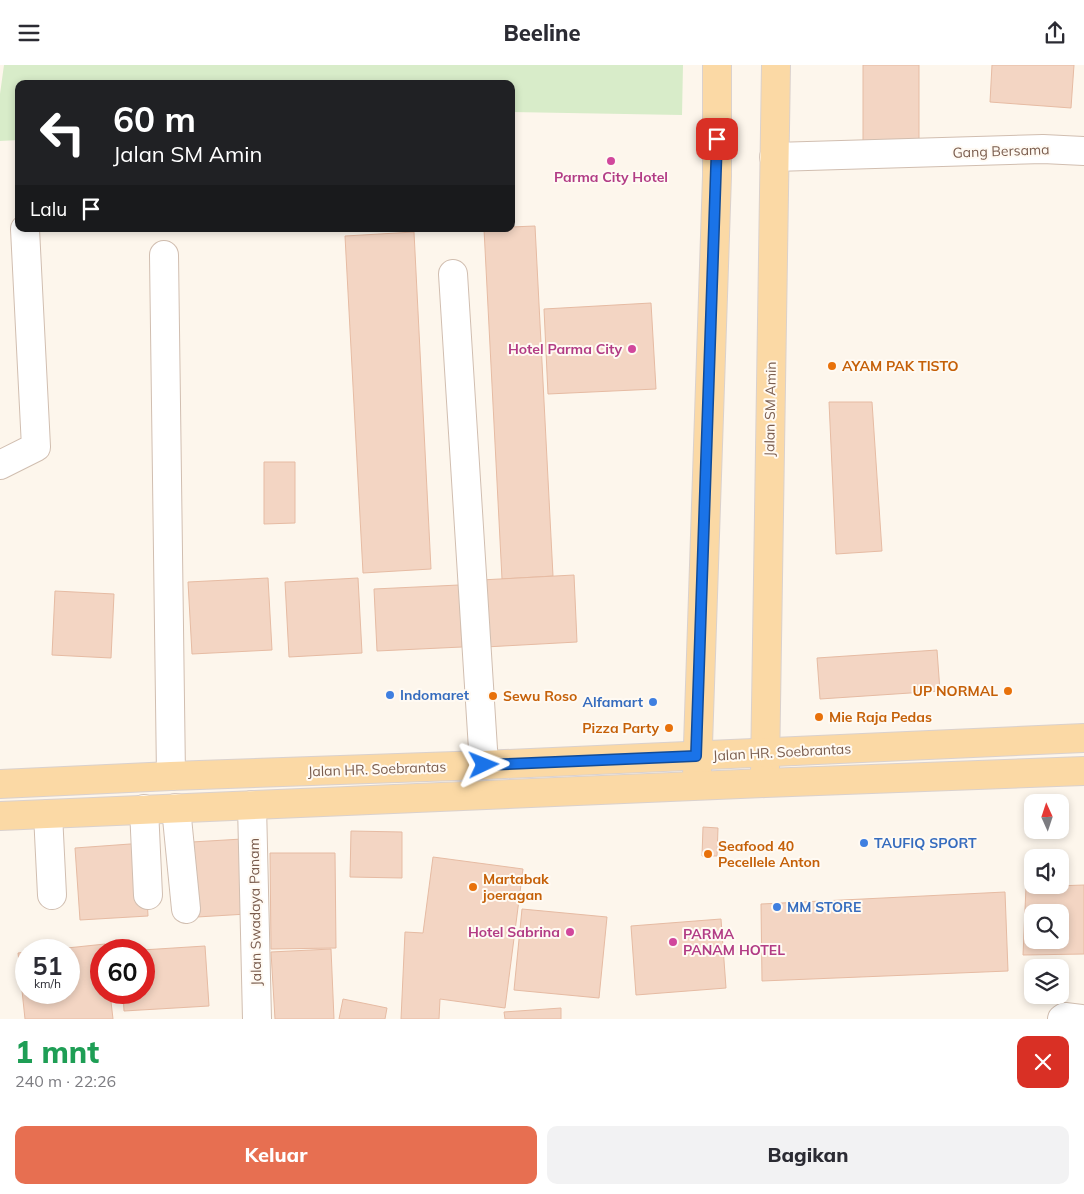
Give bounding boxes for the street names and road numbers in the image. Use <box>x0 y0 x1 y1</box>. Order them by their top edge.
street label: Gang Bersama <box>952 140 1050 162</box>
street label: Jalan SM Amin <box>760 361 780 457</box>
street label: Jalan HR. Soebrantas <box>712 739 852 765</box>
street label: Jalan HR. Soebrantas <box>307 758 447 780</box>
street label: Jalan Swadaya Panam <box>245 838 265 986</box>

